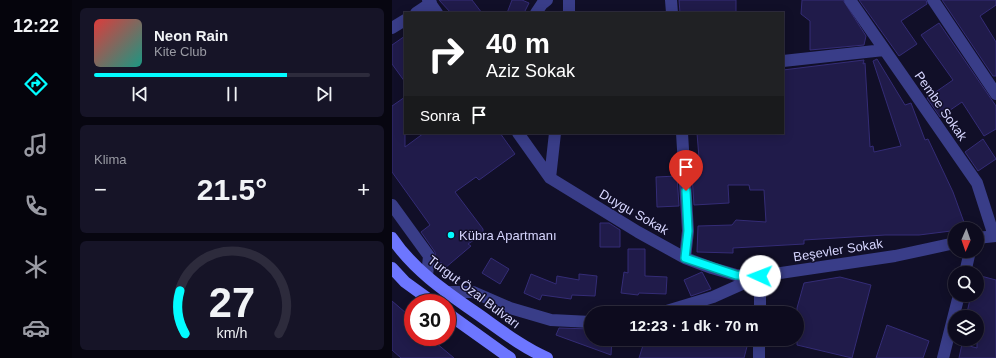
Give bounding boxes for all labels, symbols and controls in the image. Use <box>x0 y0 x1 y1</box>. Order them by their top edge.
text: 12:22 <box>13 16 59 36</box>
text: Neon Rain <box>154 27 228 44</box>
icon: right <box>420 28 472 80</box>
text: 40 m <box>486 28 550 59</box>
text: Kite Club <box>154 44 207 59</box>
text: Aziz Sokak <box>486 61 575 81</box>
street label: Pembe Sokak <box>912 69 971 144</box>
icon: directions <box>22 70 50 98</box>
icon: previous <box>129 83 151 105</box>
icon: pause <box>221 83 243 105</box>
icon: next <box>313 83 335 105</box>
icon: arrive <box>468 104 490 126</box>
text: Sonra <box>420 107 460 124</box>
icon: music <box>22 131 50 159</box>
pin <box>669 150 703 191</box>
text: Klima <box>94 152 127 167</box>
icon: arrive <box>675 156 697 178</box>
text: 21.5° <box>197 173 267 206</box>
text: − <box>94 177 107 202</box>
text: + <box>357 177 370 202</box>
street label: Duygu Sokak <box>597 186 672 238</box>
icon: phone <box>22 192 50 220</box>
north arrow <box>948 222 984 258</box>
map controls <box>948 222 984 346</box>
place label: Kübra Apartmanı <box>459 228 557 243</box>
marker: Kübra Apartmanı <box>446 230 456 240</box>
street label: Beşevler Sokak <box>792 235 884 264</box>
street label: Turgut Özal Bulvarı <box>425 252 523 332</box>
icon: climate <box>22 253 50 281</box>
position arrow <box>739 255 781 297</box>
button: search <box>948 266 984 302</box>
text: 27 <box>209 278 255 325</box>
speed limit sign: 30 <box>404 294 456 346</box>
button: layers <box>948 310 984 346</box>
icon: car <box>22 314 50 342</box>
text: 12:23 · 1 dk · 70 m <box>629 317 759 334</box>
text: km/h <box>217 324 248 340</box>

